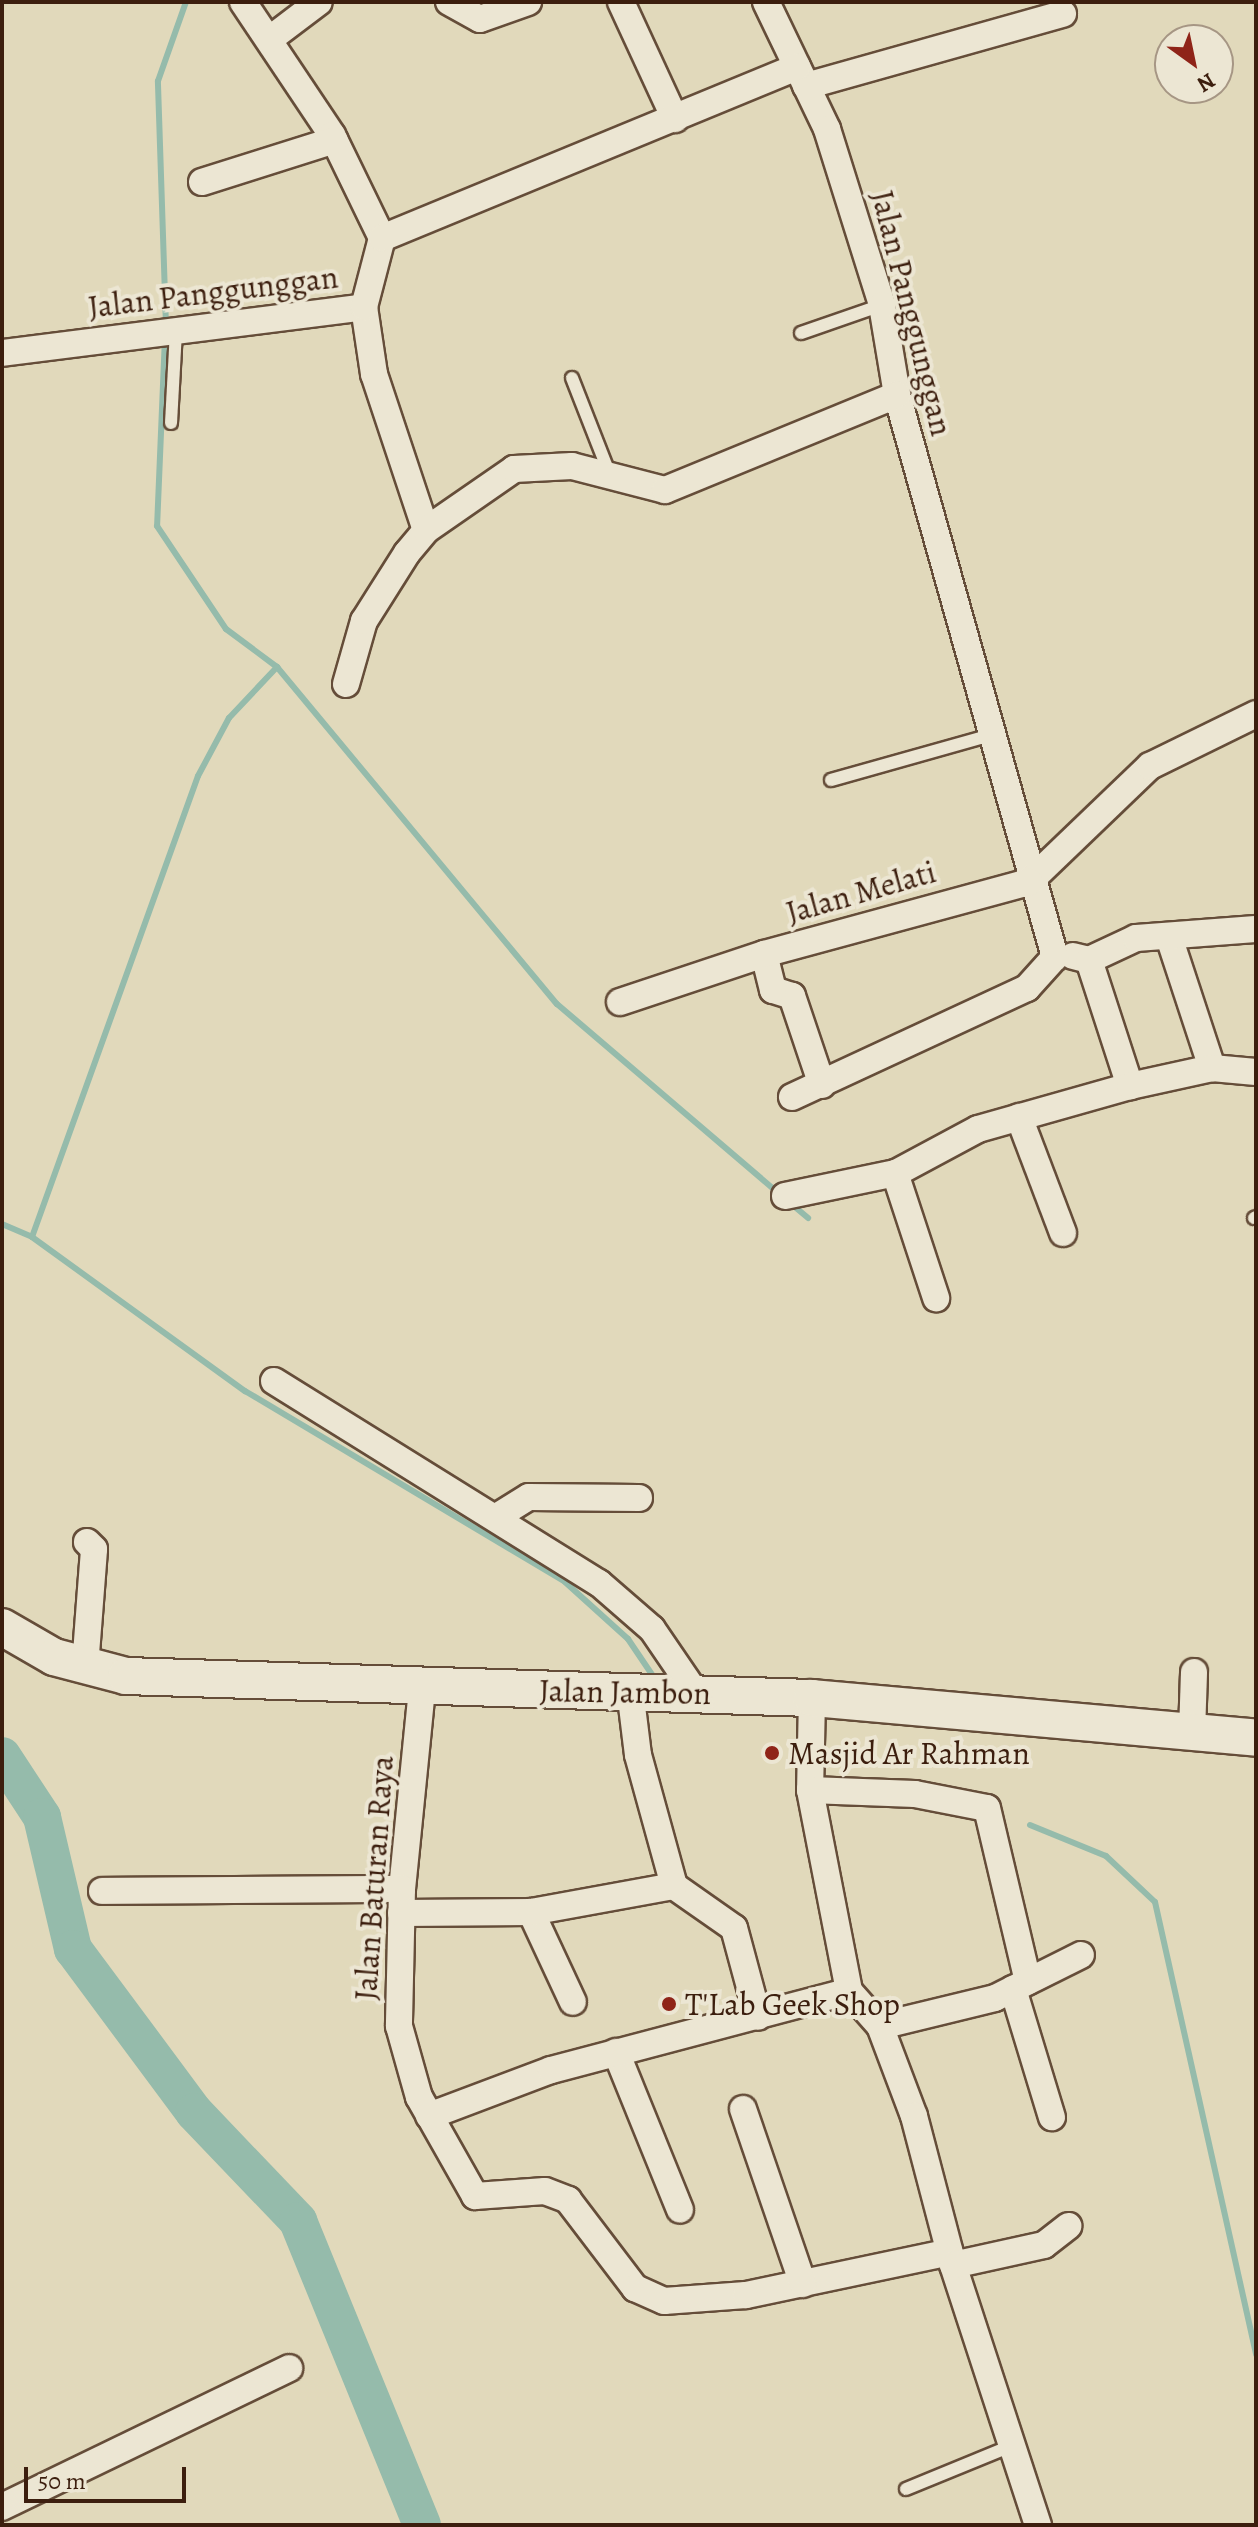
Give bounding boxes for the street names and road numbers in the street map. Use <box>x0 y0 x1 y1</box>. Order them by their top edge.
street label: Jalan Panggunggan <box>863 186 961 440</box>
street label: Jalan Panggunggan <box>86 258 340 326</box>
street label: Jalan Melati <box>782 852 940 932</box>
street label: Jalan Jambon <box>539 1671 711 1713</box>
street label: Jalan Baturan Raya <box>346 1754 402 2002</box>

